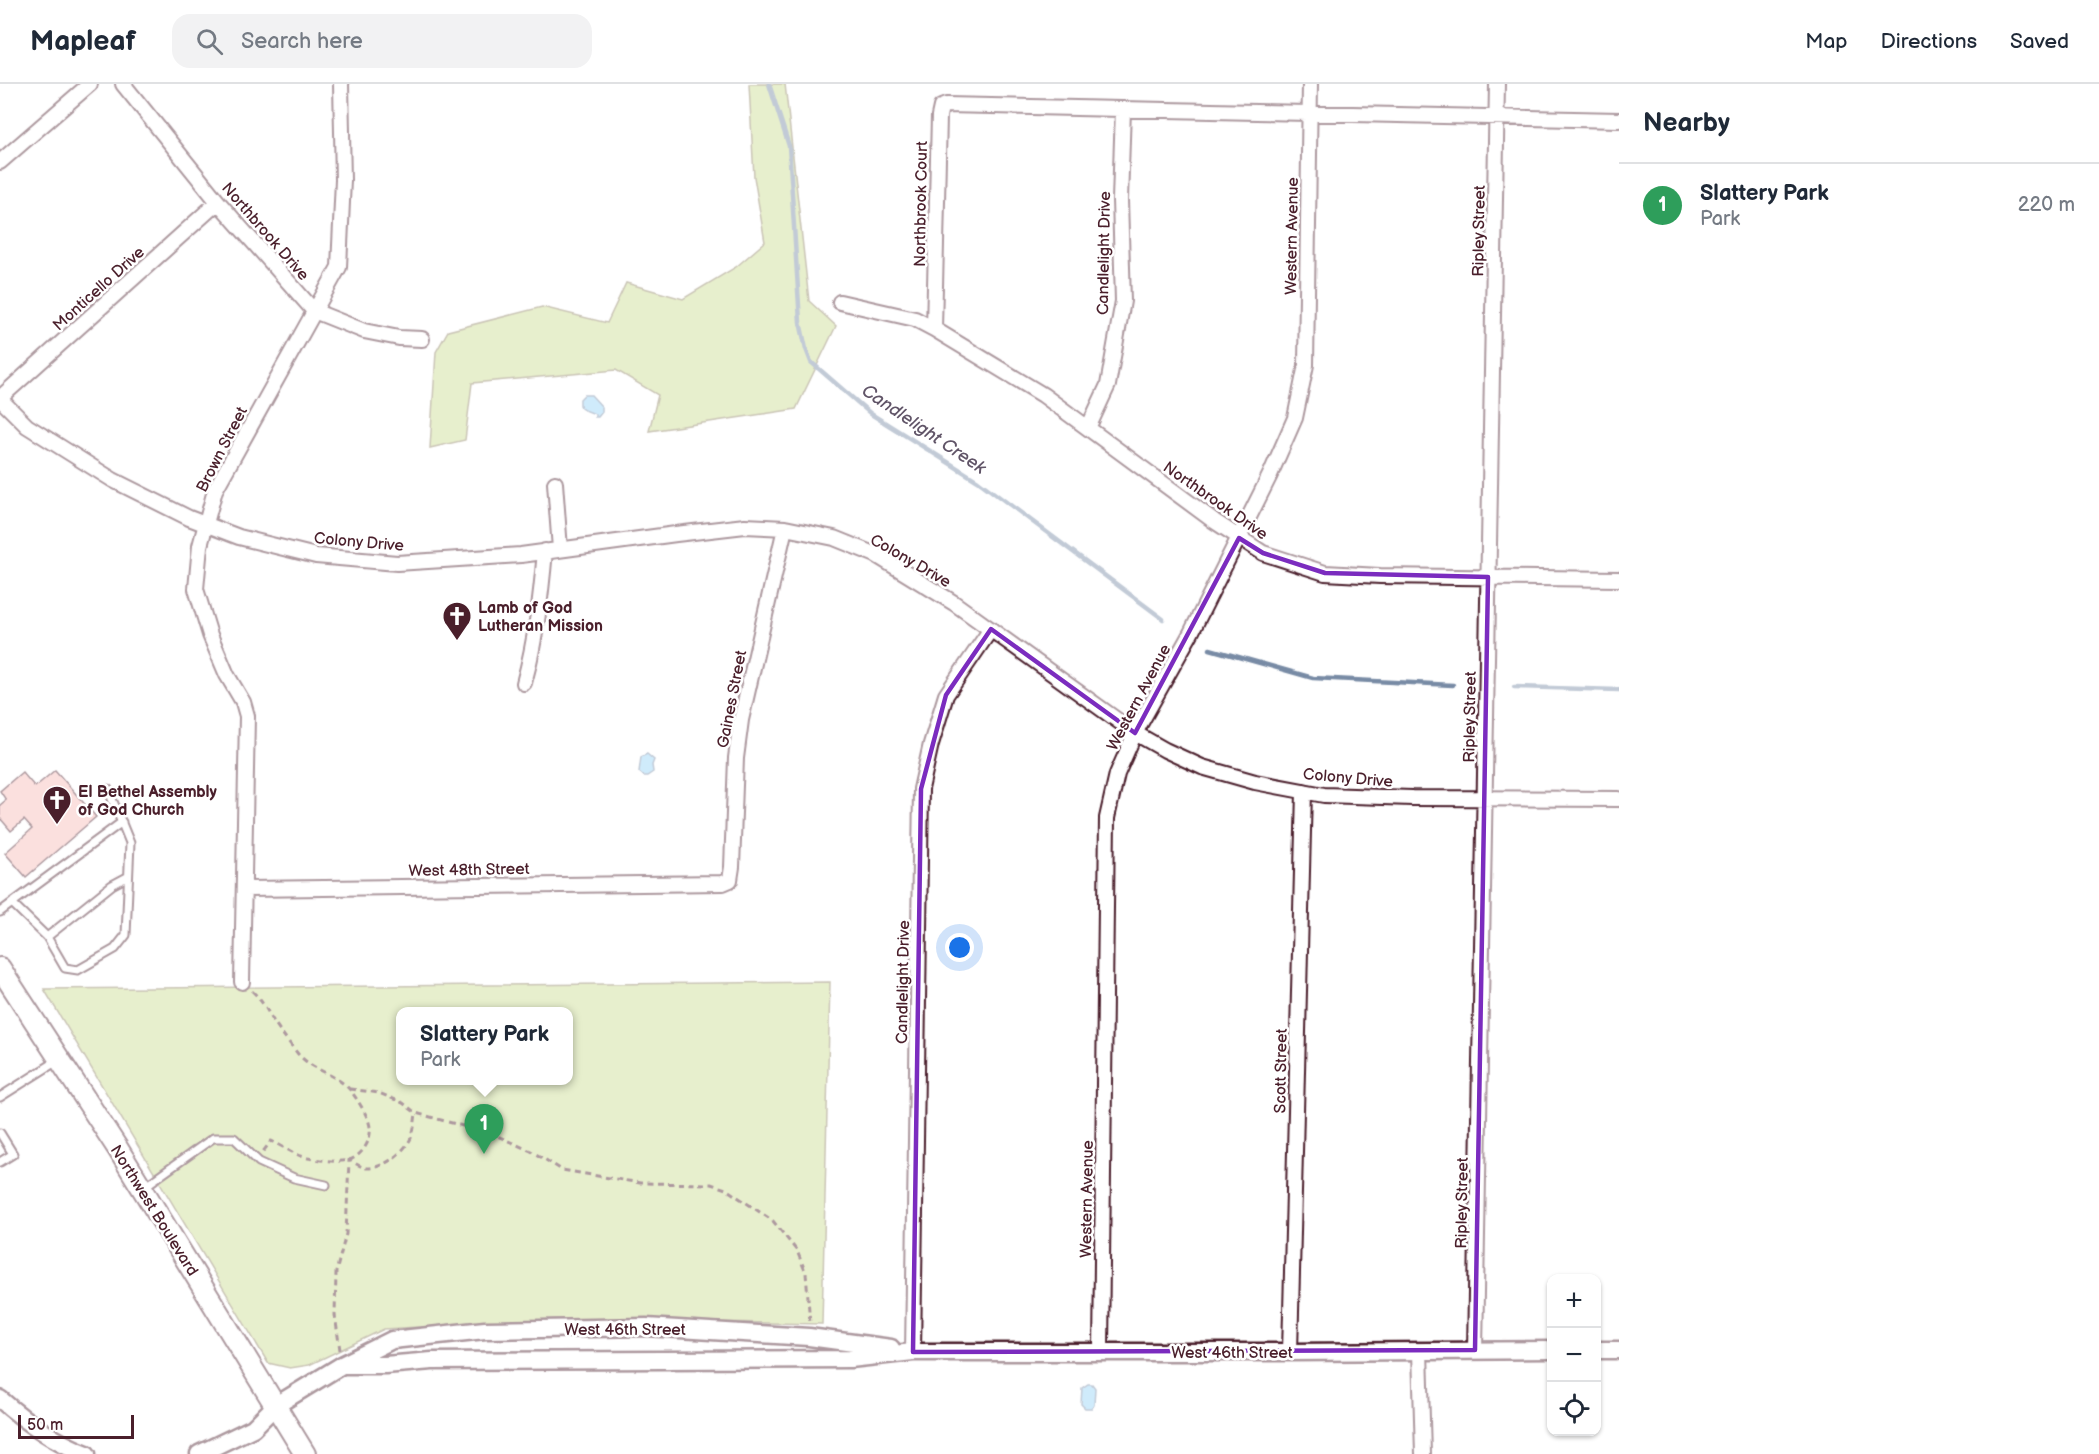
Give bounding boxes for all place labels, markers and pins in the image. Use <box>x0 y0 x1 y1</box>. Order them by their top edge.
place label: Lamb of God Lutheran Mission <box>478 599 603 636</box>
church icon: Lamb of God Lutheran Mission <box>441 600 473 642</box>
place label: El Bethel Assembly of God Church <box>78 783 218 820</box>
church icon: El Bethel Assembly of God Church <box>41 784 73 826</box>
pin: 1 <box>464 1104 504 1154</box>

